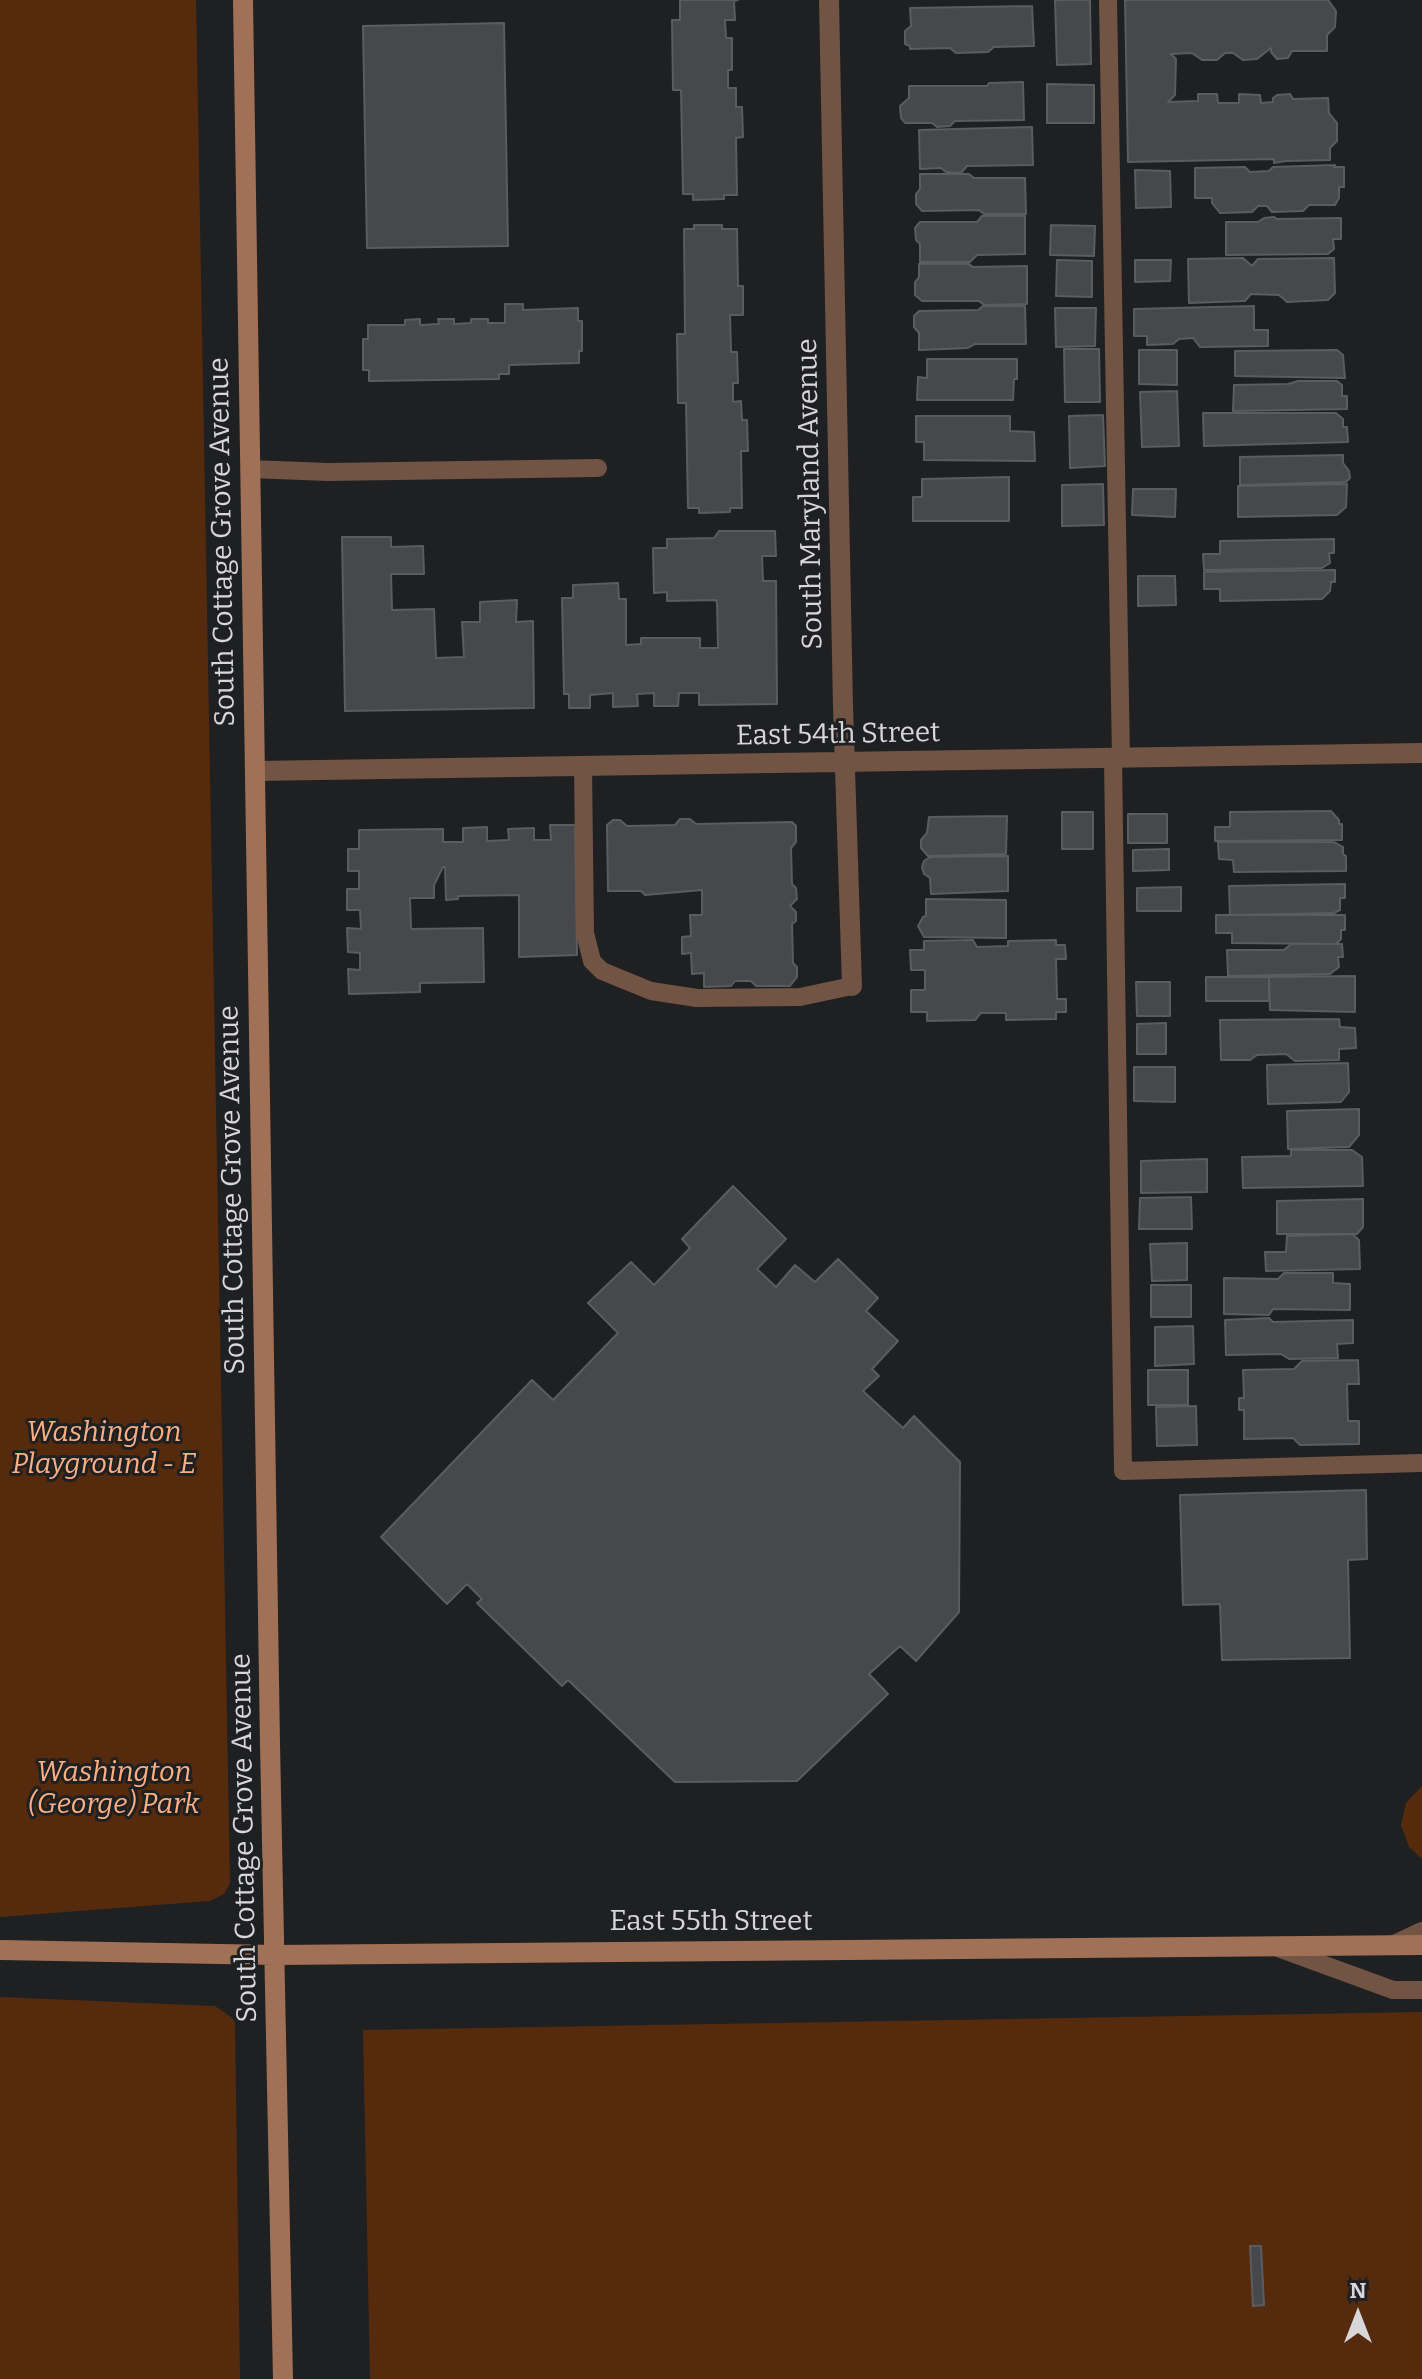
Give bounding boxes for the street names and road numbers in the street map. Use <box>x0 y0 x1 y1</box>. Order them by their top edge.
street label: South Maryland Avenue <box>791 338 831 650</box>
street label: South Cottage Grove Avenue <box>203 357 243 727</box>
street label: East 54th Street <box>735 716 941 754</box>
street label: South Cottage Grove Avenue <box>213 1005 253 1375</box>
street label: South Cottage Grove Avenue <box>225 1653 265 2023</box>
street label: East 55th Street <box>609 1905 813 1939</box>

